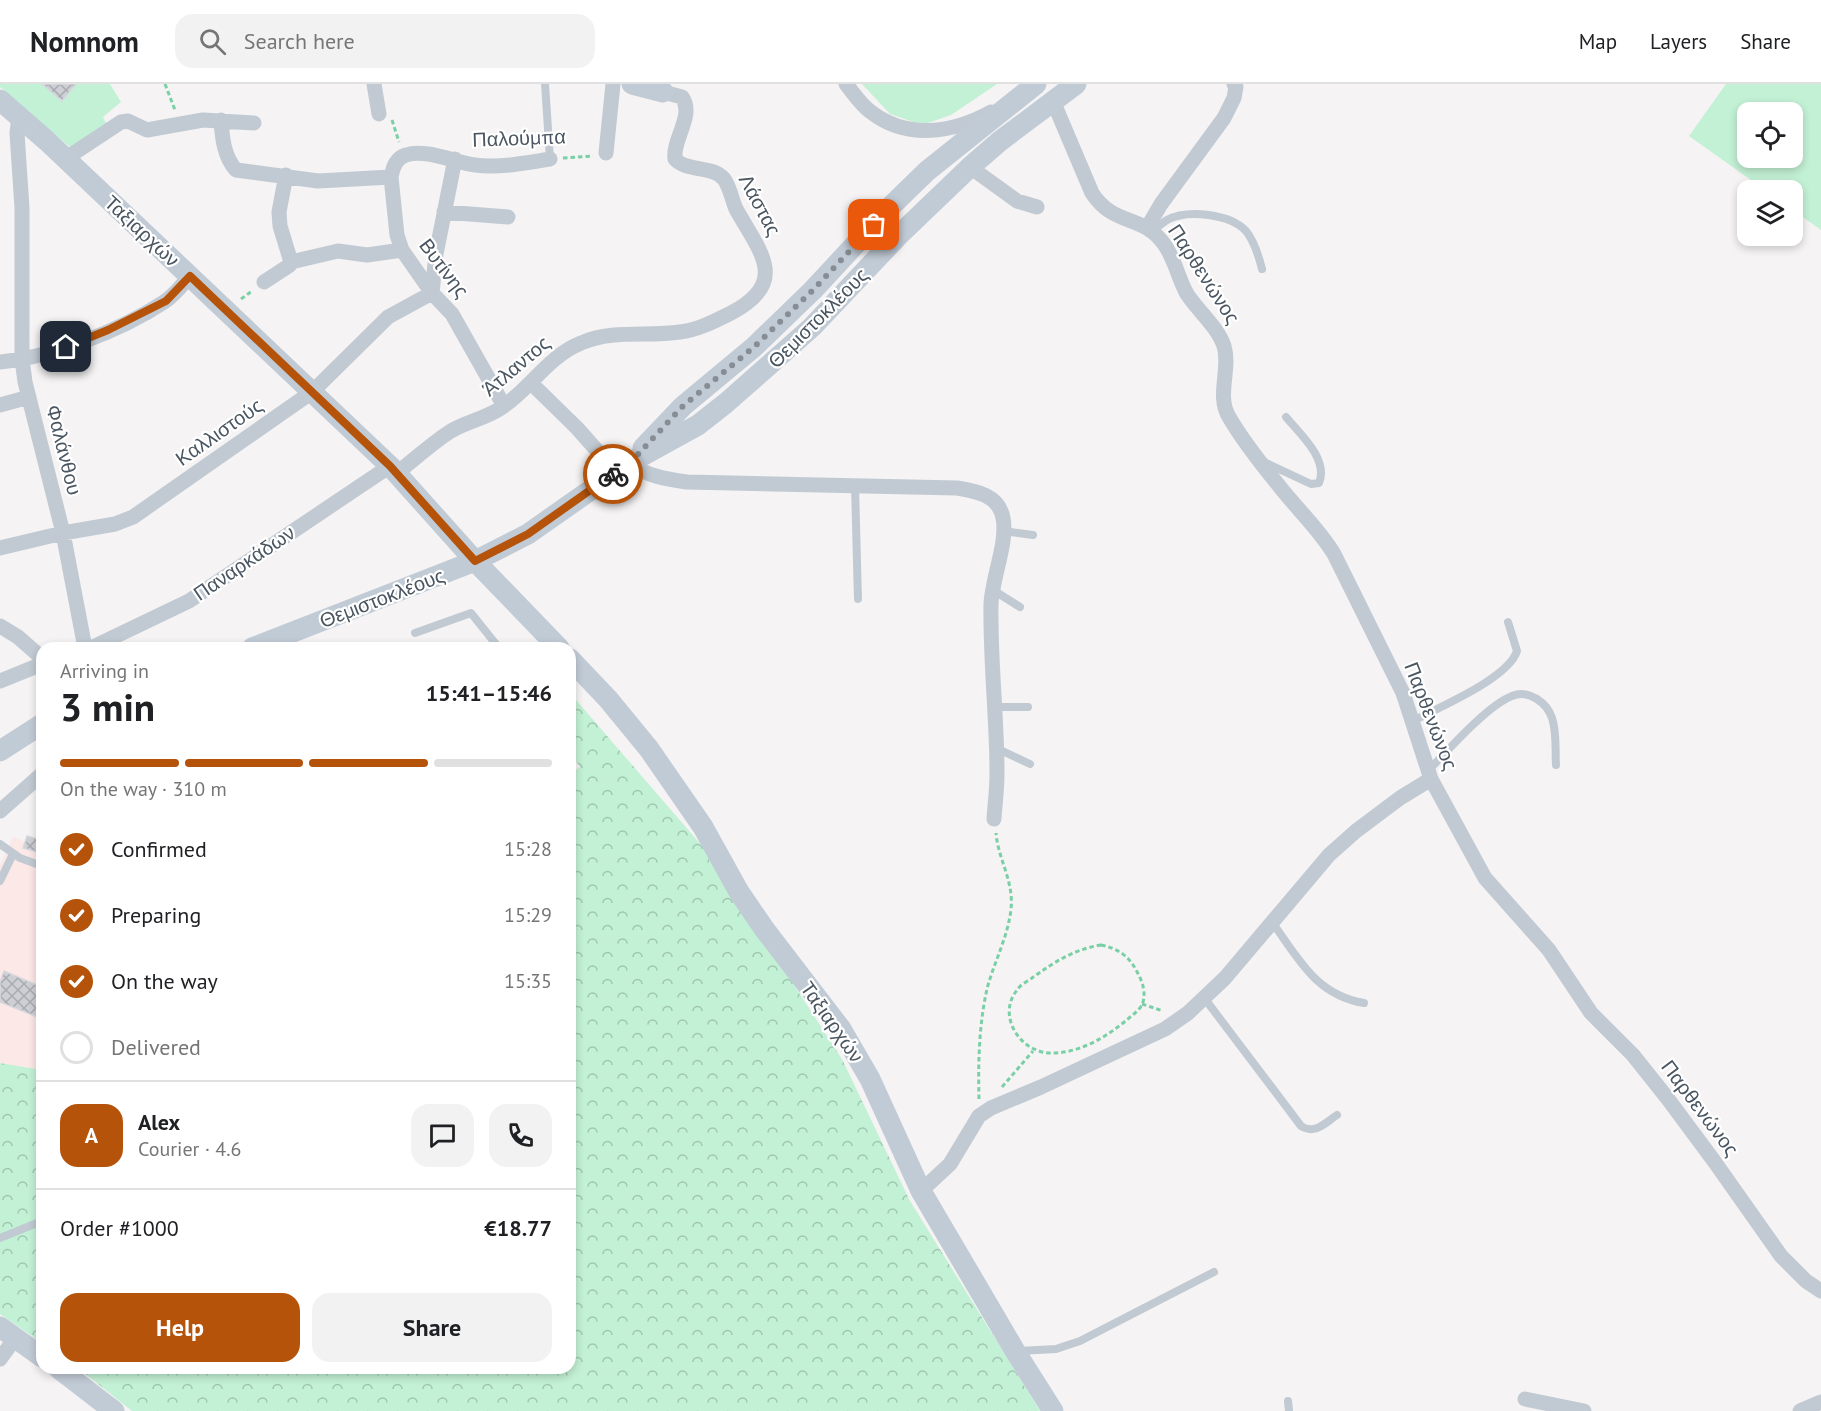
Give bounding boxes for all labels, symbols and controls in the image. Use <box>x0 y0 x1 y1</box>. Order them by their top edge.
search box <box>175 14 595 68</box>
text: Nomnom <box>30 23 139 60</box>
icon: search <box>196 25 229 58</box>
text: Search here <box>244 27 355 55</box>
text: Map <box>1579 28 1617 55</box>
text: Layers <box>1650 28 1707 55</box>
text: Share <box>1740 28 1791 55</box>
map controls <box>1737 102 1803 246</box>
button: locate <box>1737 102 1803 168</box>
street label: Παλούμπα <box>472 123 566 153</box>
street label: Λάστας <box>733 170 787 241</box>
button: layers <box>1737 180 1803 246</box>
street label: Ταξιαρχών <box>99 190 185 272</box>
pin <box>848 199 899 250</box>
icon: bag <box>857 208 890 241</box>
street label: Παρθενώνος <box>1162 219 1246 329</box>
street label: Βυτίνης <box>413 233 475 303</box>
street label: Θεμιστοκλέους <box>762 262 874 374</box>
pin <box>40 321 91 372</box>
icon: home <box>49 330 82 363</box>
street label: Άτλαντος <box>477 330 556 402</box>
street label: Καλλιστούς <box>170 392 268 472</box>
street label: Φαλάνθου <box>40 402 88 498</box>
courier <box>583 444 643 504</box>
icon: bike <box>597 458 630 491</box>
street label: Παναρκάδων <box>188 520 300 606</box>
street label: Θεμιστοκλέους <box>316 562 448 634</box>
text: Arriving in <box>60 658 149 684</box>
street label: Παρθενώνος <box>1398 658 1464 774</box>
text: 15:41–15:46 <box>426 679 552 707</box>
text: 3 min <box>60 681 155 732</box>
text: On the way · 310 m <box>60 776 227 802</box>
icon: check <box>60 833 93 866</box>
text: Confirmed <box>111 835 207 863</box>
text: 15:28 <box>504 836 552 862</box>
icon: check <box>60 899 93 932</box>
text: Preparing <box>111 901 201 929</box>
text: 15:29 <box>504 902 552 928</box>
icon: check <box>60 965 93 998</box>
text: On the way <box>111 967 218 995</box>
text: 15:35 <box>504 968 552 994</box>
street label: Ταξιαρχών <box>795 976 869 1068</box>
text: Delivered <box>111 1033 201 1061</box>
street label: Παρθενώνος <box>1655 1055 1745 1162</box>
button: chat <box>411 1104 474 1167</box>
button: phone <box>489 1104 552 1167</box>
text: Alex <box>138 1108 180 1136</box>
text: A <box>85 1121 98 1149</box>
text: Courier · 4.6 <box>138 1136 241 1162</box>
text: Order #1000 <box>60 1214 179 1242</box>
text: €18.77 <box>484 1214 552 1242</box>
button: Help <box>60 1293 300 1362</box>
button: Share <box>312 1293 552 1362</box>

